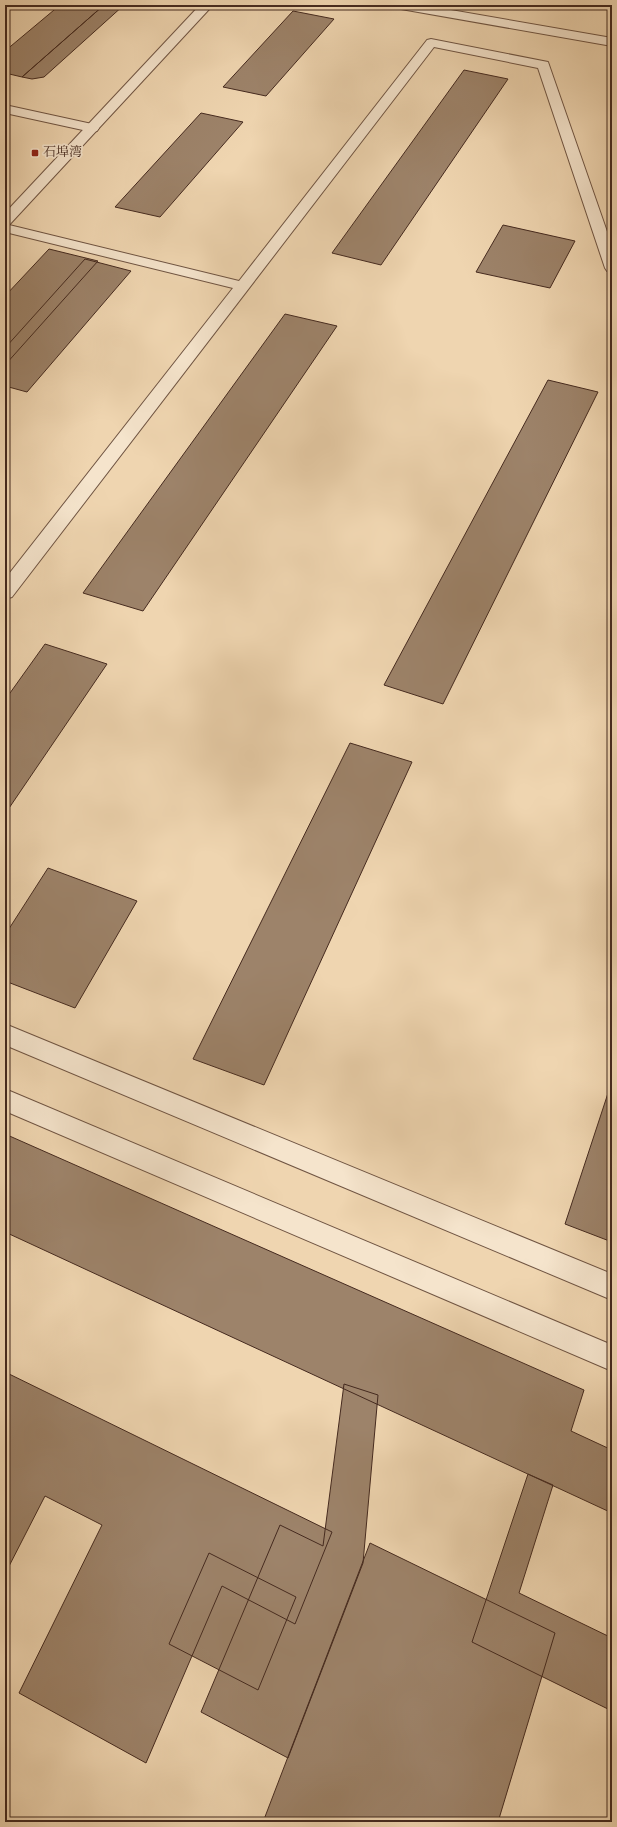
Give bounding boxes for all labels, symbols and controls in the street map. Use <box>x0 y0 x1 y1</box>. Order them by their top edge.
place label: 石埠湾 <box>43 144 82 162</box>
marker: 石埠湾 <box>30 148 40 158</box>

